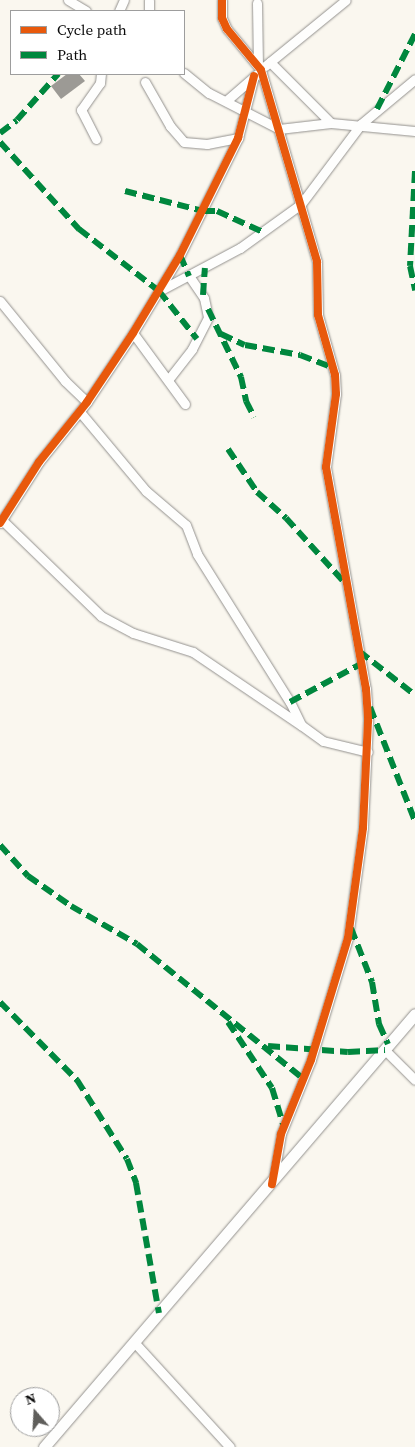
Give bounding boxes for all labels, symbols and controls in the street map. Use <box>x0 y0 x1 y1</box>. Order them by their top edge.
legend <box>10 10 185 75</box>
text: Cycle path <box>57 19 127 40</box>
text: Path <box>57 44 87 65</box>
north arrow <box>10 1387 60 1437</box>
text: N <box>22 1388 39 1410</box>

